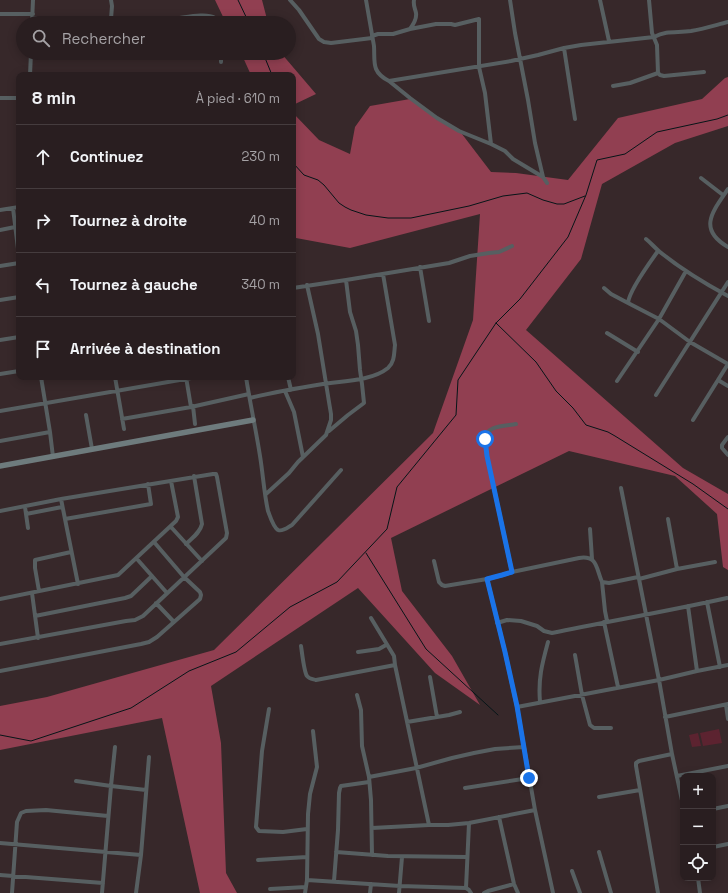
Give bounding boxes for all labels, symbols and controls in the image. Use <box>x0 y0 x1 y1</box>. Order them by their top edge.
search box <box>16 16 296 60</box>
icon: search <box>30 27 52 49</box>
text: Rechercher <box>62 29 145 48</box>
text: 8 min <box>32 87 76 109</box>
text: À pied · 610 m <box>196 90 280 107</box>
icon: ahead <box>32 146 54 168</box>
text: Continuez <box>70 147 143 166</box>
text: 230 m <box>242 148 280 165</box>
icon: right <box>32 210 54 232</box>
text: Tournez à droite <box>70 211 187 230</box>
text: 40 m <box>249 212 280 229</box>
icon: left <box>32 274 54 296</box>
text: Tournez à gauche <box>70 275 198 294</box>
text: 340 m <box>241 276 280 293</box>
icon: arrive <box>32 338 54 360</box>
text: Arrivée à destination <box>70 339 220 358</box>
route start <box>476 430 494 448</box>
route end <box>520 769 538 787</box>
map controls <box>680 773 716 881</box>
button: + <box>680 773 716 809</box>
button: − <box>680 809 716 845</box>
button: locate <box>680 845 716 881</box>

